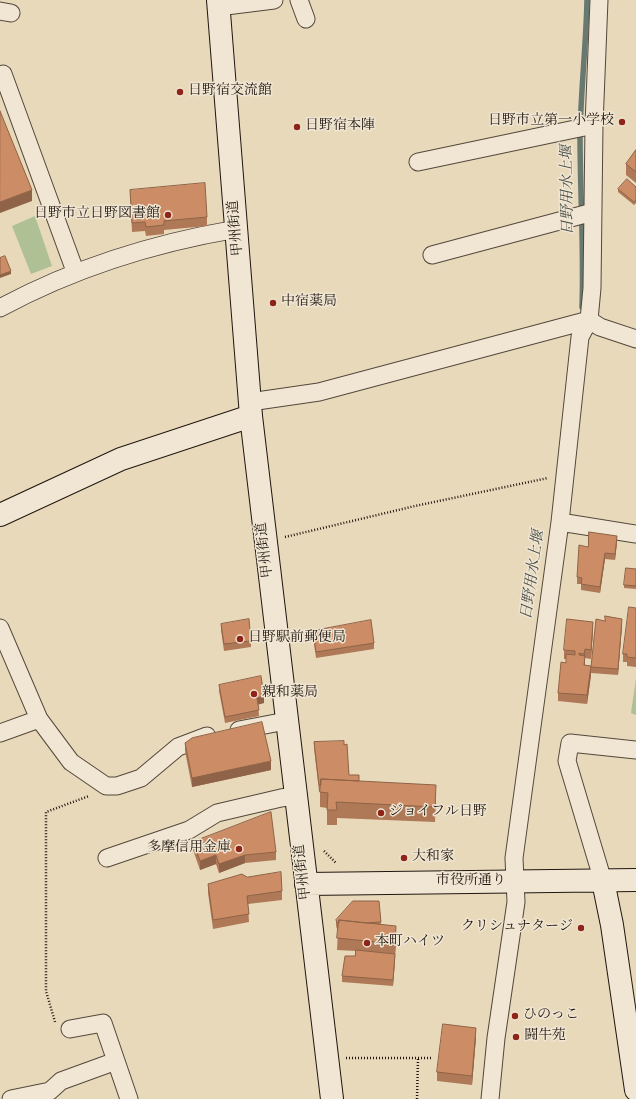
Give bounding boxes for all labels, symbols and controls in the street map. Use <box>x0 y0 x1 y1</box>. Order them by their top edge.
place label: 日野宿交流館 <box>188 84 272 100</box>
marker: 日野宿交流館 <box>175 87 185 97</box>
place label: 日野市立第一小学校 <box>488 114 614 130</box>
marker: 日野市立第一小学校 <box>617 117 627 127</box>
place label: 日野宿本陣 <box>305 119 375 135</box>
marker: 日野宿本陣 <box>292 122 302 132</box>
water label: 日野用水上堰 <box>559 145 579 235</box>
street label: 甲州街道 <box>226 199 248 257</box>
place label: 日野市立日野図書館 <box>34 207 160 223</box>
marker: 日野市立日野図書館 <box>163 210 173 220</box>
place label: 中宿薬局 <box>281 295 337 311</box>
marker: 中宿薬局 <box>268 298 278 308</box>
street label: 甲州街道 <box>254 521 278 579</box>
water label: 日野用水上堰 <box>519 529 549 621</box>
place label: 日野駅前郵便局 <box>248 631 346 647</box>
marker: 日野駅前郵便局 <box>235 634 245 644</box>
place label: 親和薬局 <box>262 686 318 702</box>
marker: 親和薬局 <box>249 689 259 699</box>
place label: ジョイフル日野 <box>389 805 487 821</box>
marker: ジョイフル日野 <box>376 808 386 818</box>
place label: 多摩信用金庫 <box>147 841 231 857</box>
street label: 甲州街道 <box>292 843 316 901</box>
marker: 多摩信用金庫 <box>234 844 244 854</box>
place label: 大和家 <box>412 850 454 866</box>
marker: 大和家 <box>399 853 409 863</box>
street label: 市役所通り <box>436 874 506 890</box>
place label: クリシュナタージ <box>461 920 573 936</box>
marker: クリシュナタージ <box>576 923 586 933</box>
place label: 本町ハイツ <box>375 935 445 951</box>
marker: 本町ハイツ <box>362 938 372 948</box>
place label: ひのっこ <box>523 1008 579 1024</box>
marker: ひのっこ <box>510 1011 520 1021</box>
place label: 闘牛苑 <box>524 1029 566 1045</box>
marker: 闘牛苑 <box>511 1032 521 1042</box>

